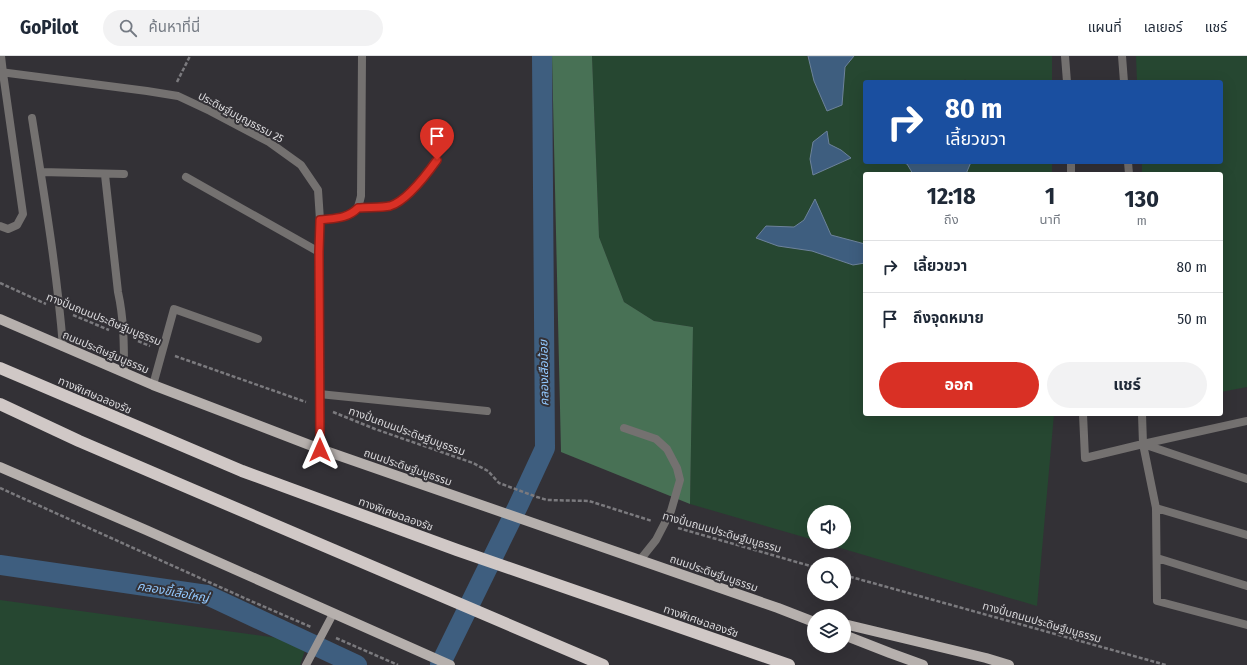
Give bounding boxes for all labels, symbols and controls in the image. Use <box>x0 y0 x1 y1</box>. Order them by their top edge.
search box <box>103 10 383 46</box>
text: GoPilot <box>20 16 79 39</box>
icon: search <box>117 17 139 39</box>
text: ค้นหาที่นี่ <box>149 18 200 36</box>
text: แผนที่ <box>1088 19 1122 36</box>
text: เลเยอร์ <box>1144 19 1183 36</box>
text: แชร์ <box>1205 19 1227 36</box>
street label: ประดิษฐ์มนูญธรรม 25 <box>196 89 286 145</box>
text: 80 m <box>945 92 1002 125</box>
icon: right <box>879 96 931 148</box>
pin <box>420 119 454 160</box>
icon: arrive <box>426 125 448 147</box>
text: เลี้ยวขวา <box>945 128 1006 150</box>
text: 12:18 <box>927 182 976 210</box>
text: 1 <box>1045 182 1055 210</box>
text: 130 <box>1125 185 1159 213</box>
text: ถึง <box>944 212 959 227</box>
text: นาที <box>1040 212 1061 227</box>
text: m <box>1137 213 1147 228</box>
icon: right <box>879 256 901 278</box>
text: เลี้ยวขวา <box>913 257 967 275</box>
text: 80 m <box>1177 258 1207 276</box>
street label: ทางปั่นถนนประดิษฐ์มนูธรรม <box>44 289 164 349</box>
icon: arrive <box>879 308 901 330</box>
text: ถึงจุดหมาย <box>913 309 984 327</box>
text: 50 m <box>1177 310 1207 328</box>
street label: ถนนประดิษฐ์มนูธรรม <box>61 328 151 377</box>
water label: คลองเสือน้อย <box>536 339 552 406</box>
button: ออก <box>879 362 1039 408</box>
button: แชร์ <box>1047 362 1207 408</box>
street label: ทางพิเศษฉลองรัช <box>56 374 133 417</box>
street label: ทางปั่นถนนประดิษฐ์มนูธรรม <box>347 403 467 459</box>
position arrow <box>299 429 341 471</box>
street label: ถนนประดิษฐ์มนูธรรม <box>362 446 454 489</box>
street label: ทางพิเศษฉลองรัช <box>357 495 435 534</box>
map controls <box>807 505 851 653</box>
button: sound <box>807 505 851 549</box>
street label: ทางปั่นถนนประดิษฐ์มนูธรรม <box>661 508 783 556</box>
street label: ถนนประดิษฐ์มนูธรรม <box>668 552 760 595</box>
button: search <box>807 557 851 601</box>
water label: คลองขี้เสือใหญ่ <box>136 577 212 606</box>
street label: ทางปั่นถนนประดิษฐ์มนูธรรม <box>981 598 1103 646</box>
street label: ทางพิเศษฉลองรัช <box>662 603 740 640</box>
button: layers <box>807 609 851 653</box>

